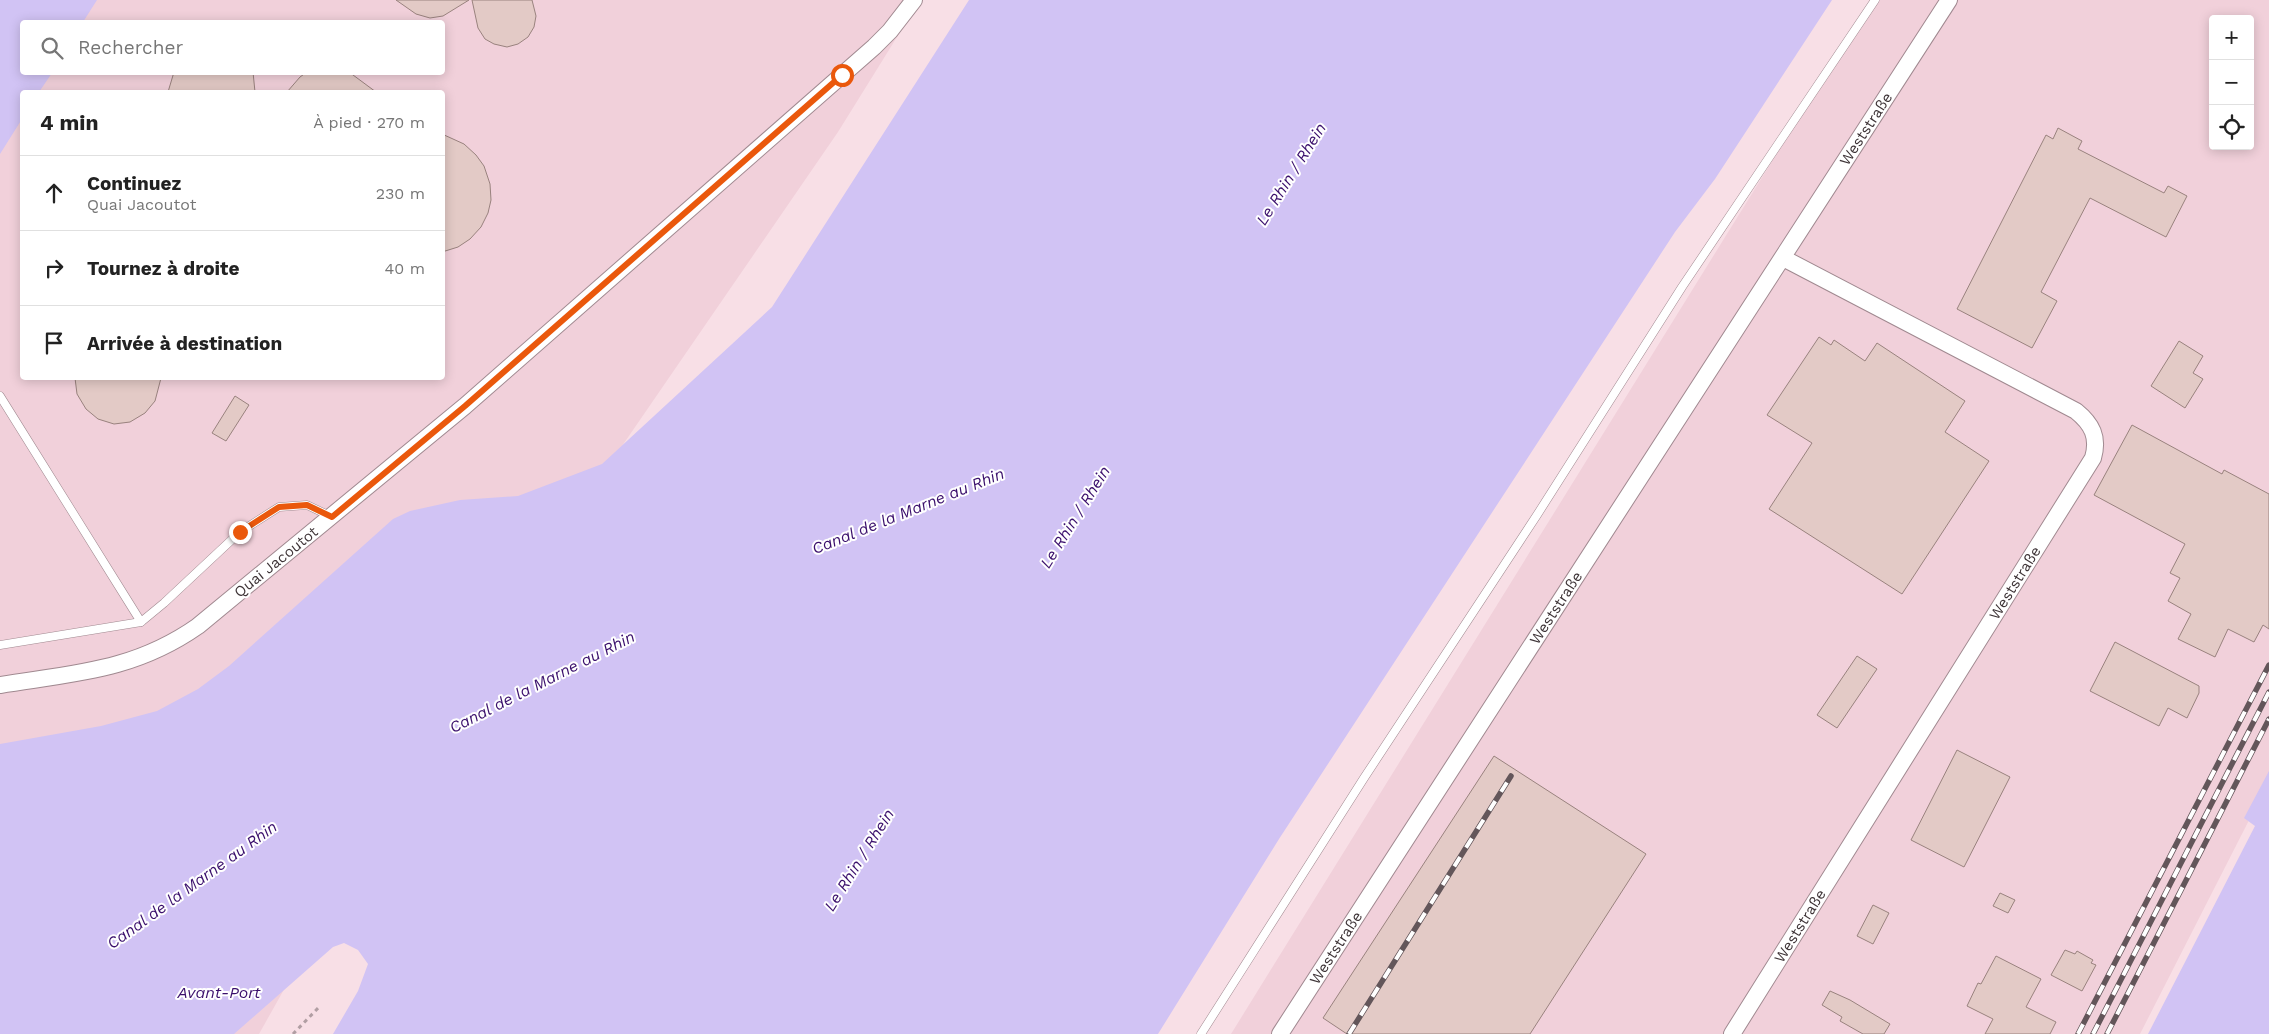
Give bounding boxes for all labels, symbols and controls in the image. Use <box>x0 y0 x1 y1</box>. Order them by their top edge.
map controls <box>2209 15 2254 150</box>
button: + <box>2209 15 2254 60</box>
search box <box>20 20 445 75</box>
icon: search <box>38 34 66 62</box>
text: Rechercher <box>78 36 183 59</box>
button: − <box>2209 60 2254 105</box>
route start <box>831 64 854 87</box>
street label: Weststraße <box>1836 89 1896 169</box>
button: locate <box>2209 105 2254 150</box>
text: 4 min <box>40 110 98 135</box>
text: À pied · 270 m <box>313 113 425 132</box>
water label: Le Rhin / Rhein <box>1252 119 1330 229</box>
text: Continuez <box>87 172 181 195</box>
icon: ahead <box>40 179 68 207</box>
text: 230 m <box>376 184 425 203</box>
text: Quai Jacoutot <box>87 195 196 214</box>
icon: right <box>40 254 68 282</box>
text: Tournez à droite <box>87 257 239 280</box>
text: 40 m <box>385 259 425 278</box>
icon: arrive <box>40 329 68 357</box>
text: Arrivée à destination <box>87 332 282 355</box>
water label: Le Rhin / Rhein <box>1036 462 1114 572</box>
water label: Canal de la Marne au Rhin <box>809 464 1007 558</box>
route end <box>229 521 252 544</box>
street label: Quai Jacoutot <box>231 522 322 601</box>
street label: Weststraße <box>1985 543 2045 623</box>
street label: Weststraße <box>1526 568 1586 648</box>
water label: Canal de la Marne au Rhin <box>446 627 638 737</box>
water label: Le Rhin / Rhein <box>820 805 898 915</box>
water label: Canal de la Marne au Rhin <box>103 817 281 953</box>
street label: Weststraße <box>1770 886 1830 966</box>
street label: Weststraße <box>1306 908 1366 988</box>
water label: Avant-Port <box>176 983 261 1002</box>

